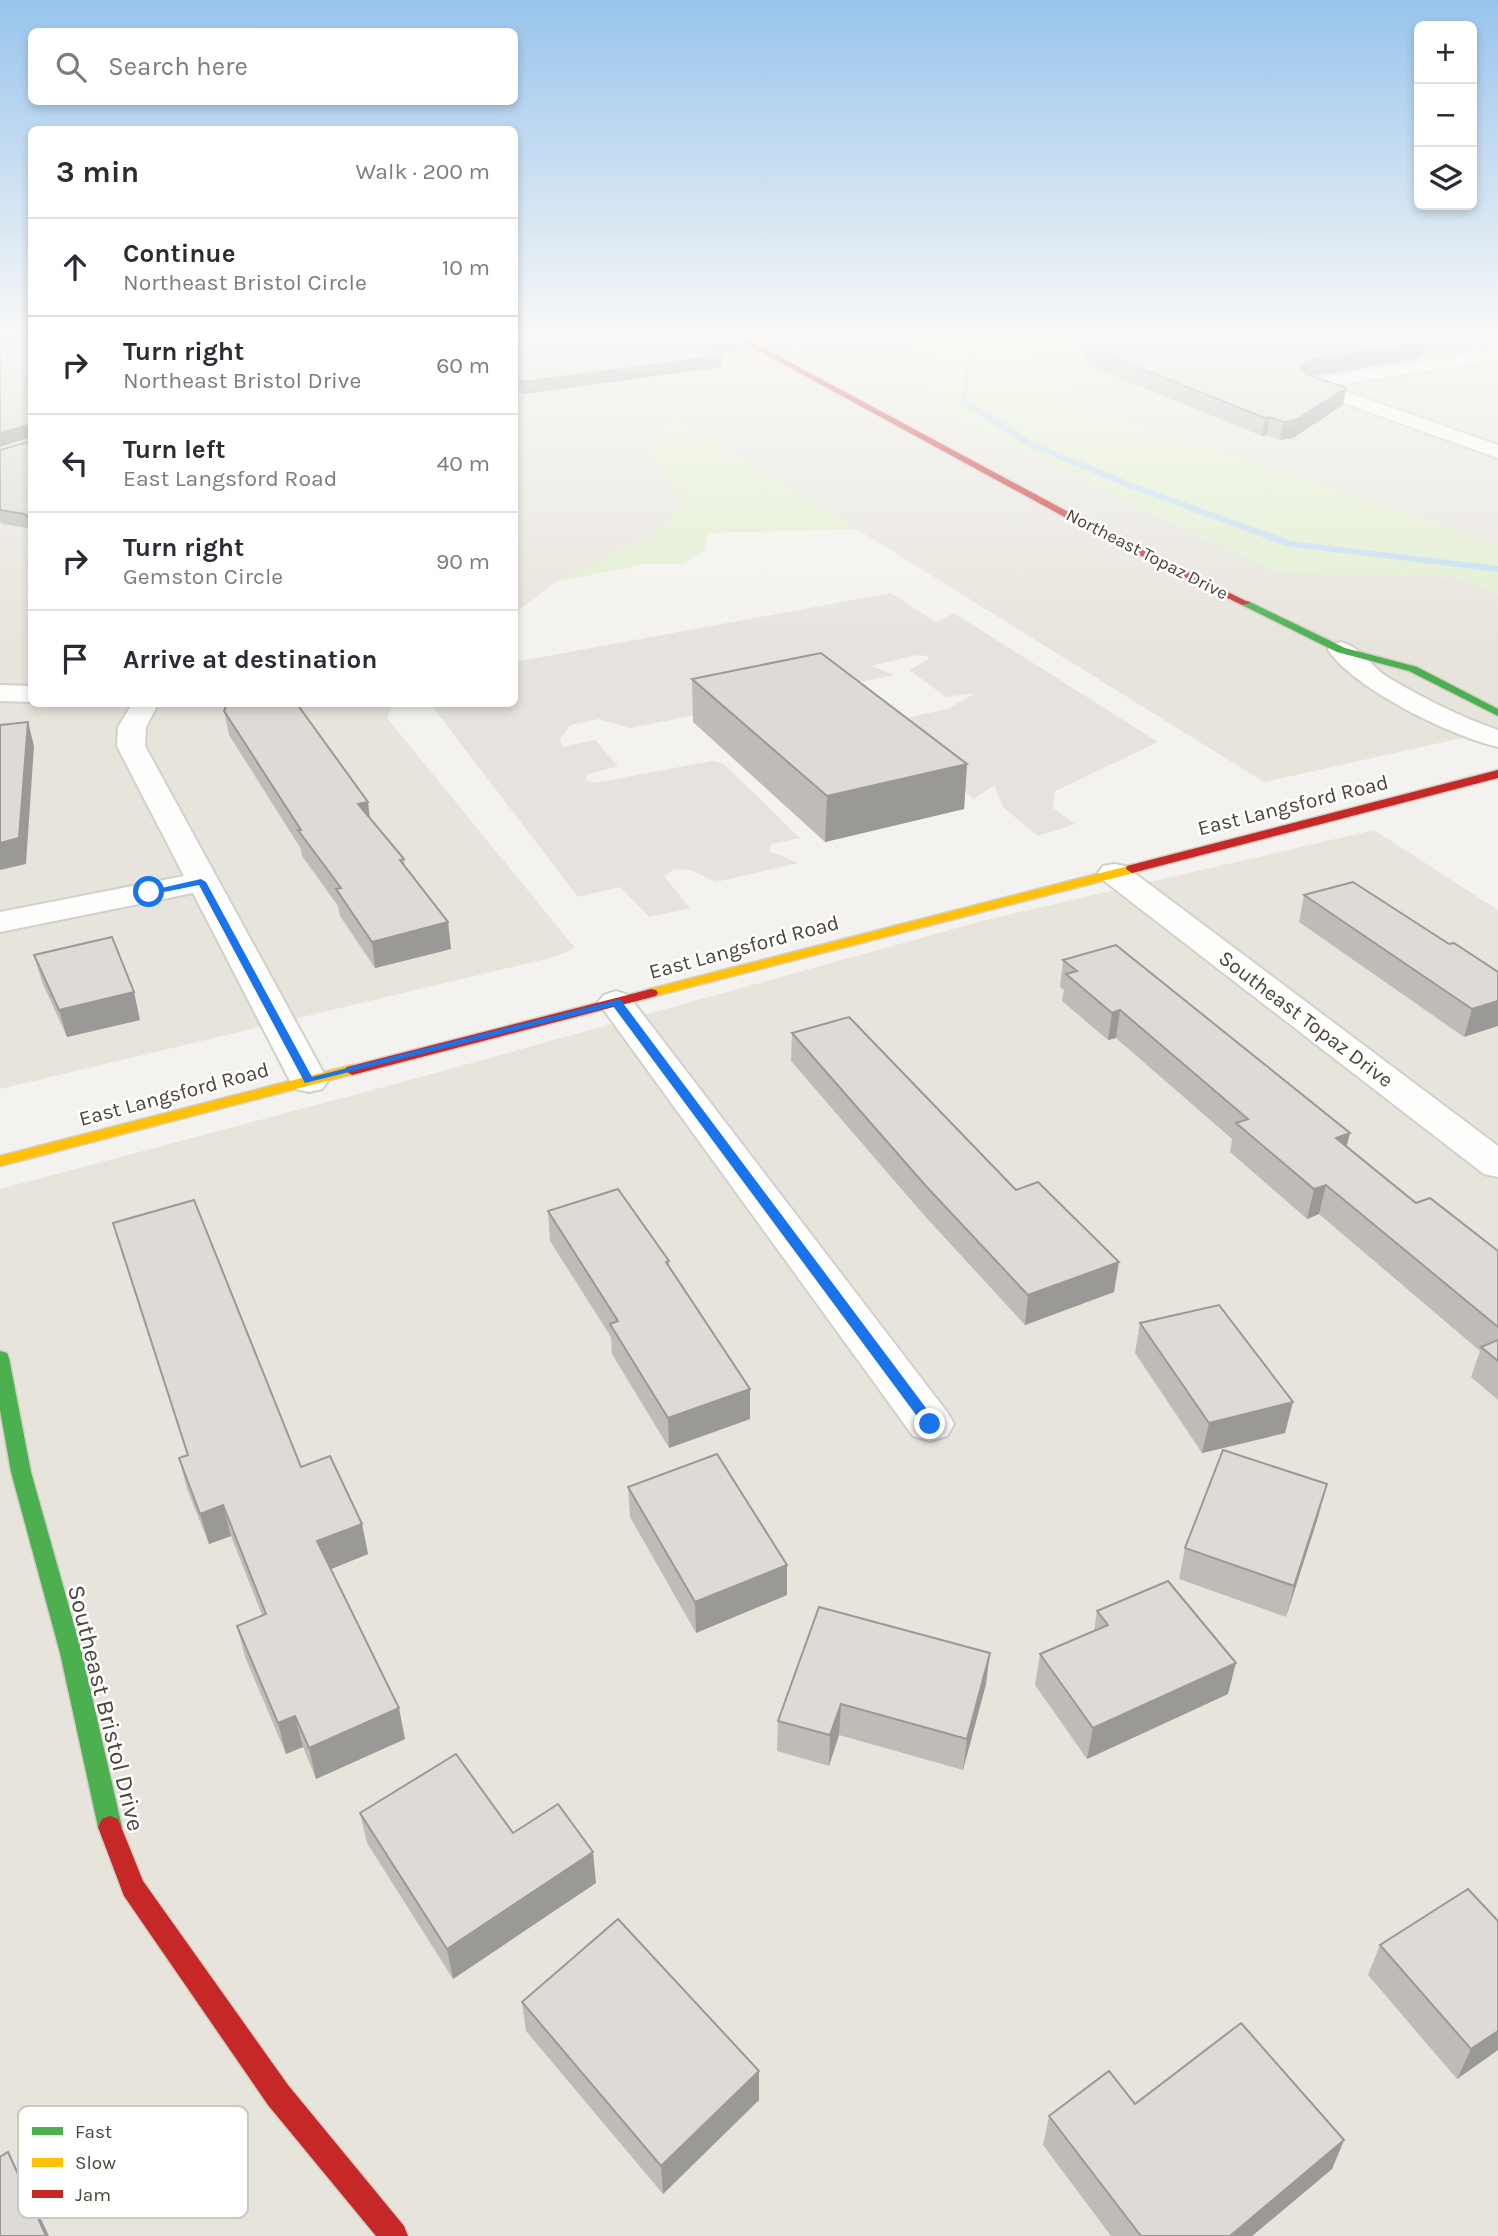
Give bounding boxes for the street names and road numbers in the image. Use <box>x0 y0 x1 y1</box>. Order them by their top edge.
street label: Northeast Topaz Drive <box>1062 504 1232 604</box>
street label: East Langsford Road <box>1195 770 1391 840</box>
street label: East Langsford Road <box>646 910 842 984</box>
street label: Southeast Topaz Drive <box>1214 946 1398 1092</box>
street label: East Langsford Road <box>76 1057 272 1131</box>
street label: Southeast Bristol Drive <box>62 1582 150 1834</box>

